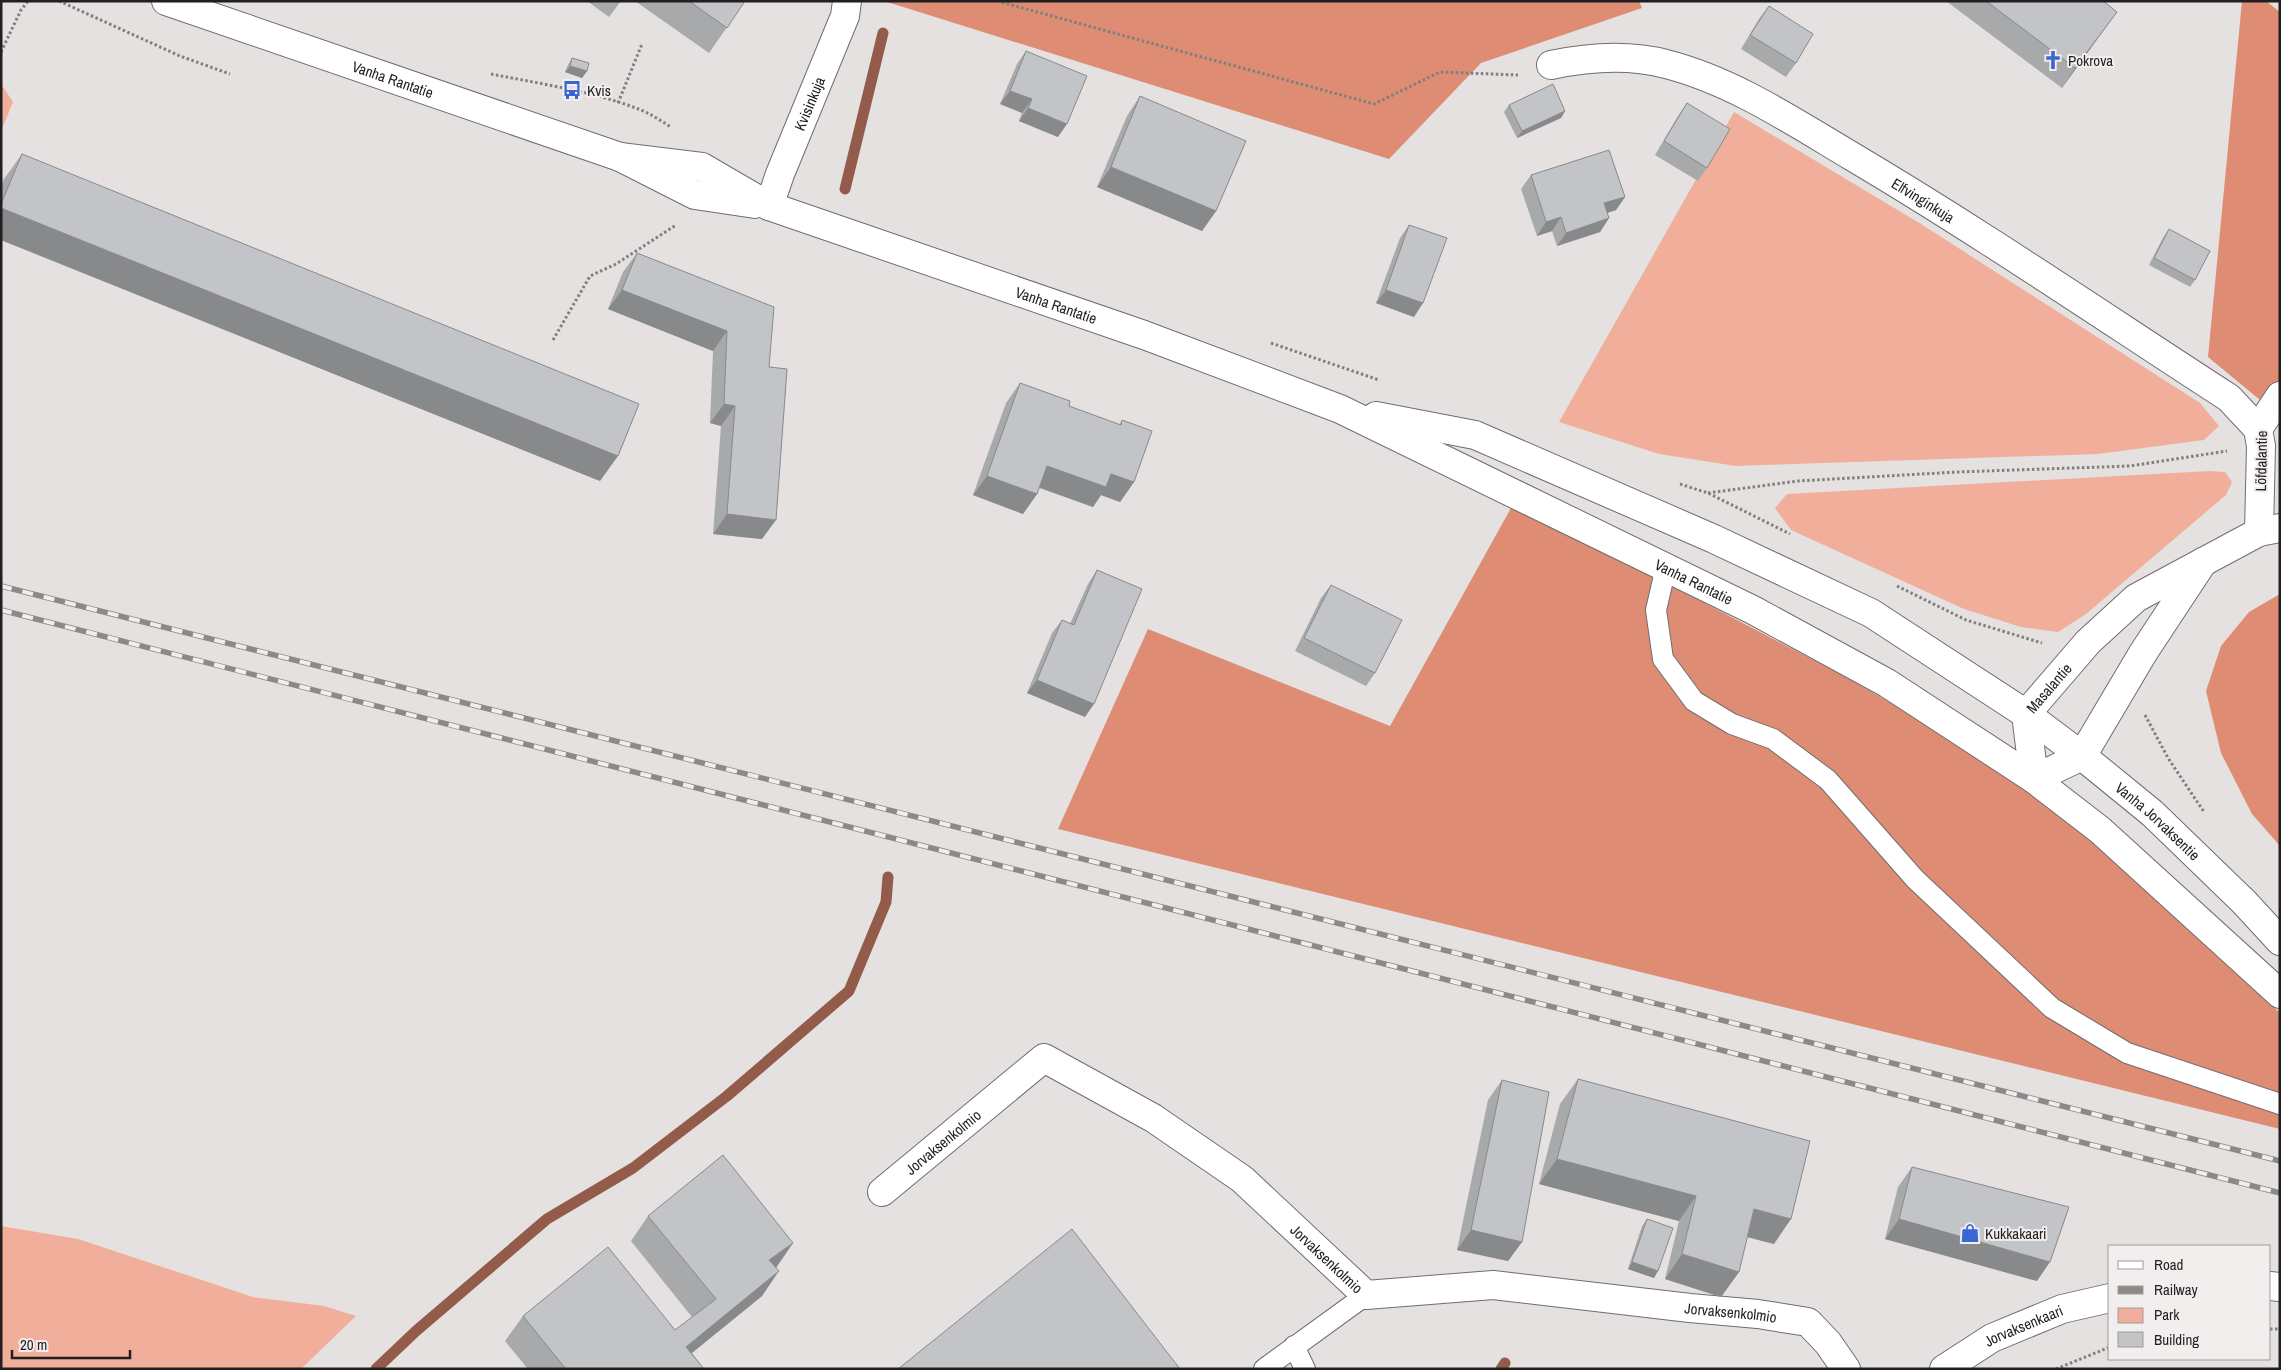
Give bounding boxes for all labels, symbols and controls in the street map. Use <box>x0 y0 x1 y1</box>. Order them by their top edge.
church icon: Pokrova <box>2042 49 2064 71</box>
place label: Pokrova <box>2068 50 2113 71</box>
street label: Vanha Rantatie <box>350 55 437 103</box>
street label: Kvisinkuja <box>788 73 830 134</box>
bus stop icon: Kvis <box>561 79 583 101</box>
place label: Kvis <box>587 80 611 101</box>
street label: Elfvinginkuja <box>1888 172 1959 227</box>
street label: Vanha Rantatie <box>1013 281 1100 329</box>
street label: Löfdalantie <box>2250 430 2272 492</box>
street label: Vanha Rantatie <box>1651 553 1737 609</box>
street label: Masalantie <box>2021 658 2076 718</box>
street label: Vanha Jorvaksentie <box>2111 777 2205 865</box>
street label: Jorvaksenkolmio <box>901 1104 985 1179</box>
street label: Jorvaksenkolmio <box>1286 1219 1368 1298</box>
shop icon: Kukkakaari <box>1959 1222 1981 1244</box>
place label: Kukkakaari <box>1985 1223 2047 1244</box>
legend <box>2108 1245 2271 1360</box>
text: Road <box>2154 1254 2183 1275</box>
text: Railway <box>2154 1279 2199 1300</box>
street label: Jorvaksenkolmio <box>1684 1297 1778 1327</box>
street label: Jorvaksenkaari <box>1980 1299 2066 1351</box>
text: Park <box>2154 1304 2180 1325</box>
scale bar <box>12 1328 130 1360</box>
text: Building <box>2154 1329 2199 1350</box>
text: 20 m <box>20 1334 47 1355</box>

